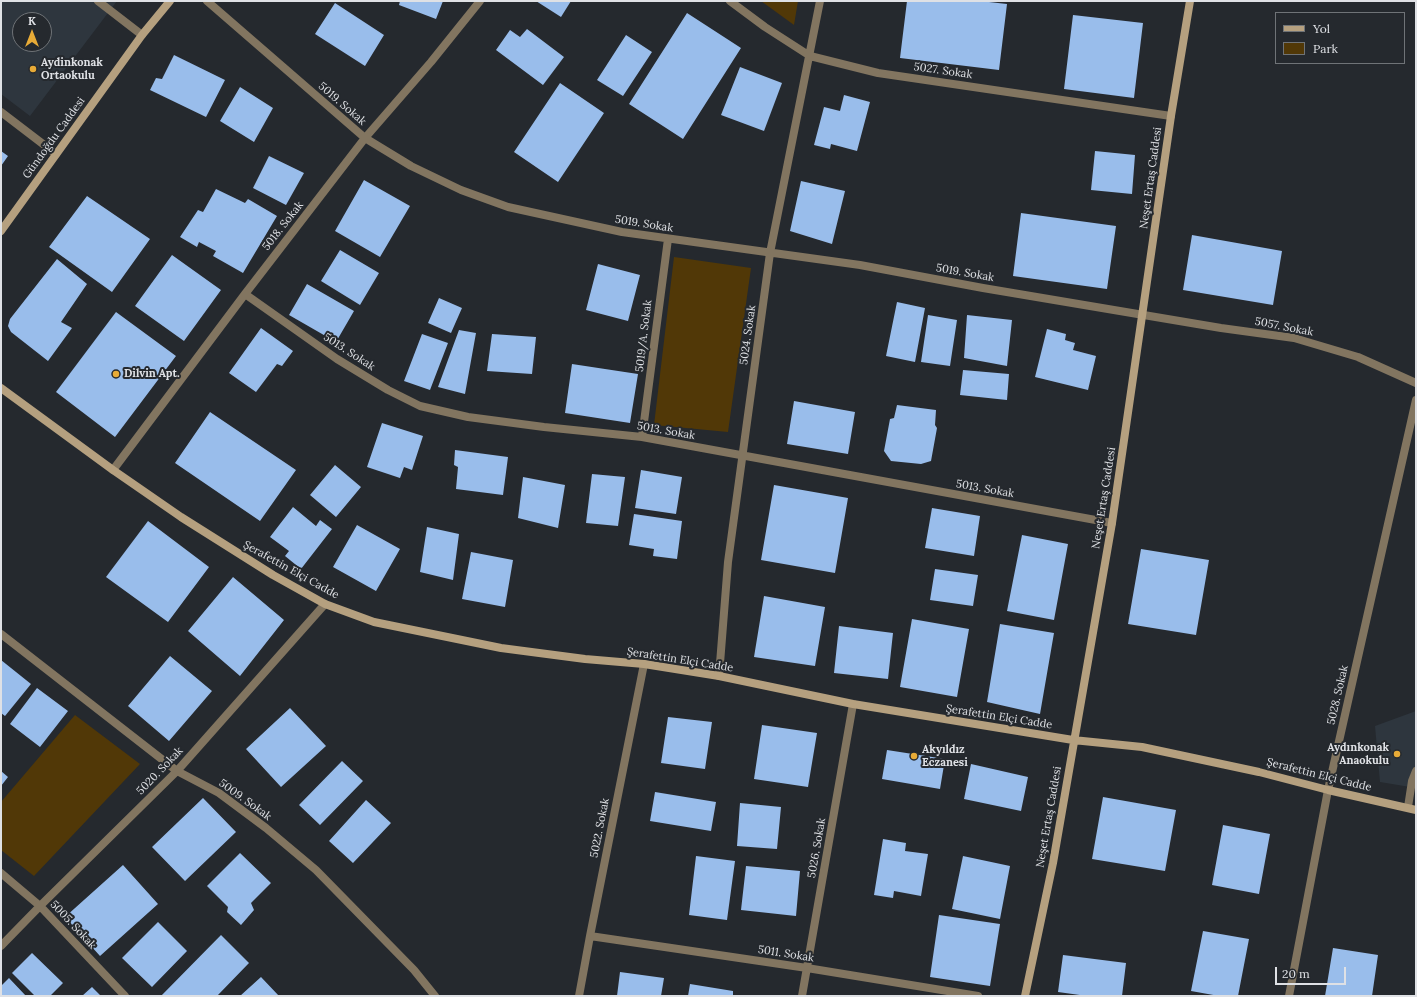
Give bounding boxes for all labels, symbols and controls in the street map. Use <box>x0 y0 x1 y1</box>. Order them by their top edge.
north arrow <box>12 12 52 52</box>
legend <box>1275 12 1405 64</box>
text: K <box>28 14 36 28</box>
text: Yol <box>1313 21 1330 36</box>
text: Park <box>1313 41 1338 56</box>
place label: Aydinkonak Ortaokulu <box>41 56 103 82</box>
street label: 5027. Sokak <box>913 60 973 82</box>
marker: Aydinkonak Ortaokulu <box>28 64 38 74</box>
street label: 5019. Sokak <box>315 80 369 128</box>
street label: Gündoğdu Caddesi <box>20 95 88 181</box>
street label: Neşet Ertaş Caddesi <box>1137 126 1165 230</box>
street label: 5018. Sokak <box>260 199 306 253</box>
street label: 5019. Sokak <box>614 213 674 235</box>
street label: 5019. Sokak <box>935 261 995 285</box>
street label: 5019/A. Sokak <box>633 299 655 373</box>
street label: 5024. Sokak <box>737 304 759 366</box>
street label: 5057. Sokak <box>1254 315 1314 339</box>
street label: 5013. Sokak <box>321 330 377 374</box>
place label: Dilvin Apt. <box>124 367 180 381</box>
marker: Dilvin Apt. <box>111 369 121 379</box>
street label: 5013. Sokak <box>636 419 696 443</box>
street label: Neşet Ertaş Caddesi <box>1089 446 1119 550</box>
street label: 5013. Sokak <box>955 477 1015 501</box>
street label: Şerafettin Elçi Cadde <box>241 538 341 602</box>
street label: Şerafettin Elçi Cadde <box>626 645 734 675</box>
street label: 5028. Sokak <box>1325 664 1351 726</box>
street label: Şerafettin Elçi Cadde <box>945 702 1053 732</box>
place label: Aydınkonak Anaokulu <box>1327 741 1389 767</box>
place label: Akyıldız Eczanesi <box>922 743 968 769</box>
street label: 5020. Sokak <box>134 744 186 798</box>
marker: Aydınkonak Anaokulu <box>1392 749 1402 759</box>
marker: Akyıldız Eczanesi <box>909 751 919 761</box>
street label: Şerafettin Elçi Cadde <box>1265 756 1373 794</box>
street label: Neşet Ertaş Caddesi <box>1034 765 1064 869</box>
street label: 5009. Sokak <box>216 777 274 823</box>
street label: 5022. Sokak <box>588 797 612 859</box>
street label: 5026. Sokak <box>805 817 829 879</box>
street label: 5005. Sokak <box>47 898 99 952</box>
street label: 5011. Sokak <box>757 943 815 965</box>
scale bar <box>1277 959 1348 985</box>
text: 20 m <box>1282 966 1310 981</box>

